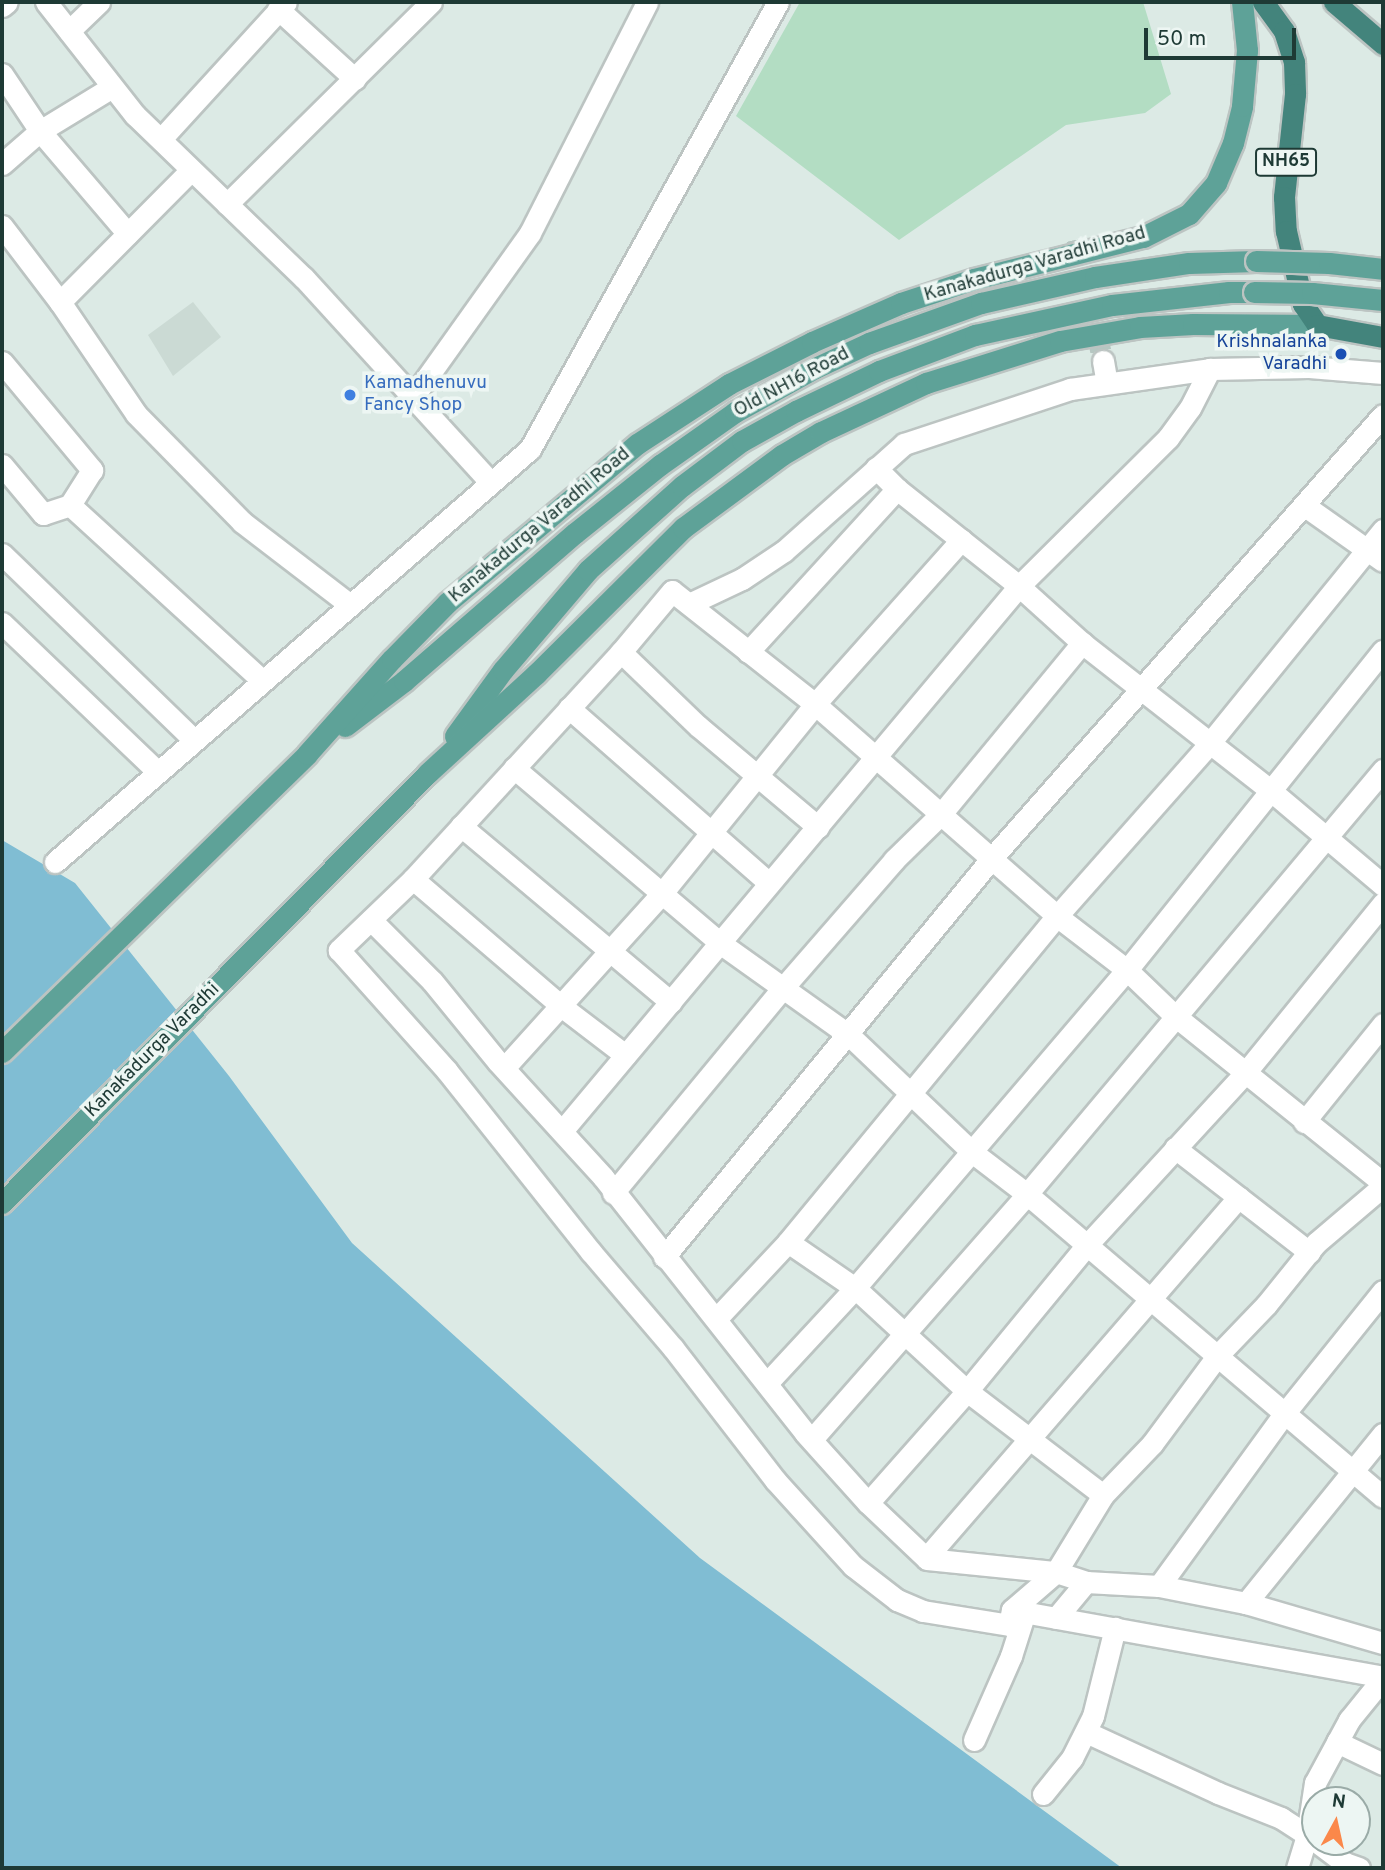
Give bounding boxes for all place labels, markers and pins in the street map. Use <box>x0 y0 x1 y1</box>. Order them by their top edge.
place label: Krishnalanka Varadhi <box>1216 332 1327 376</box>
marker: Krishnalanka Varadhi <box>1333 346 1349 362</box>
place label: Kamadhenuvu Fancy Shop <box>364 373 487 417</box>
marker: Kamadhenuvu Fancy Shop <box>342 387 358 403</box>

